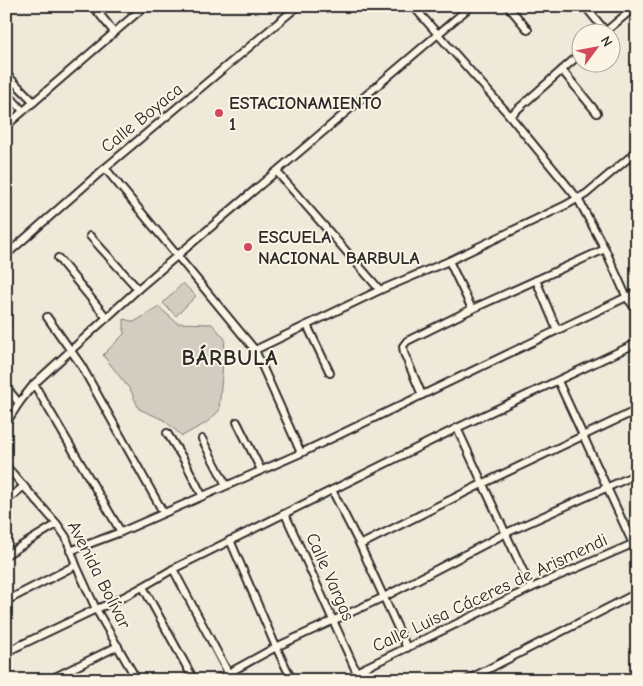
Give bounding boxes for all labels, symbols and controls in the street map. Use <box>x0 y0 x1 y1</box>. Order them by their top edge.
north arrow <box>570 22 620 72</box>
text: N <box>597 33 616 50</box>
street label: Calle Boyaca <box>97 79 187 157</box>
place label: ESTACIONAMIENTO 1 <box>229 93 382 135</box>
marker: ESTACIONAMIENTO 1 <box>213 107 225 119</box>
place label: ESCUELA NACIONAL BARBULA <box>258 227 419 269</box>
marker: ESCUELA NACIONAL BARBULA <box>242 241 254 253</box>
district label: BÁRBULA <box>181 344 279 371</box>
street label: Avenida Bolívar <box>63 518 135 633</box>
street label: Calle Luisa Cáceres de Arismendi <box>369 529 611 657</box>
street label: Calle Vargas <box>301 530 359 624</box>

